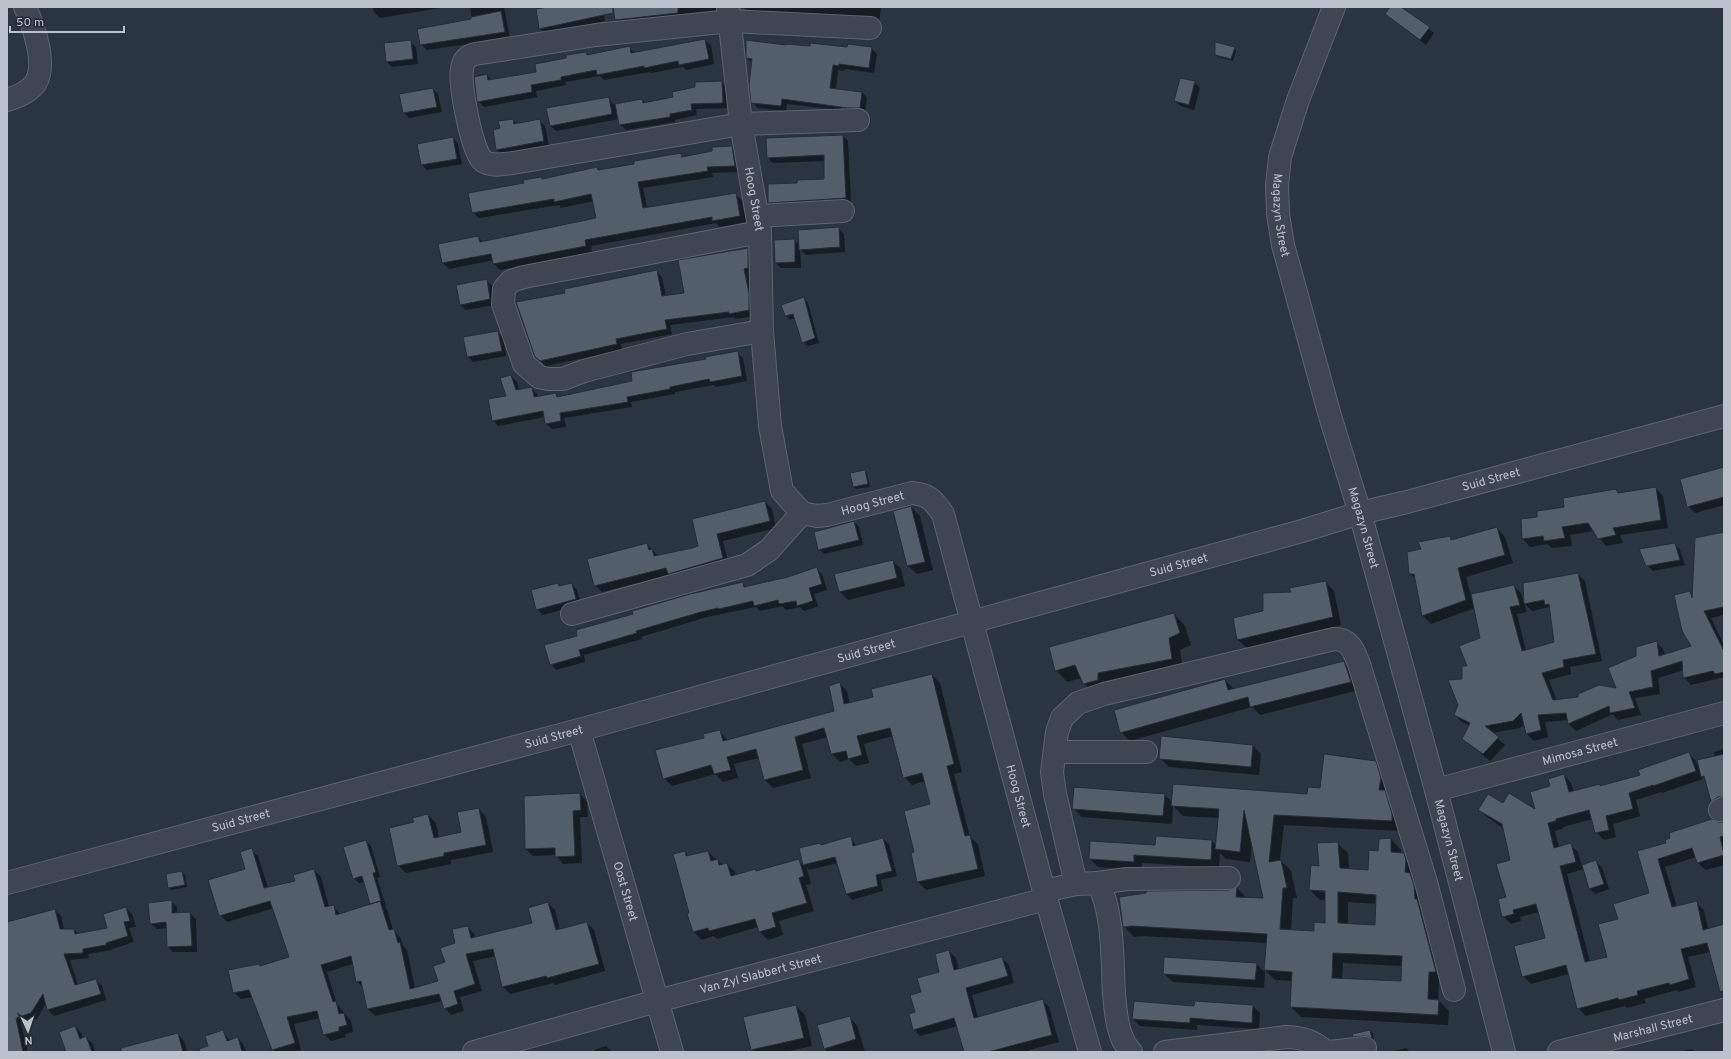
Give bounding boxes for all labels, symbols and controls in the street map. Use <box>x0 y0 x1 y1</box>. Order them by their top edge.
scale bar <box>10 8 124 34</box>
text: 50 m <box>16 15 44 31</box>
street label: Hoog Street <box>740 166 767 233</box>
street label: Magazyn Street <box>1268 172 1293 259</box>
street label: Suid Street <box>1460 465 1522 496</box>
street label: Magazyn Street <box>1343 485 1382 570</box>
street label: Hoog Street <box>839 488 906 520</box>
street label: Suid Street <box>1148 550 1210 582</box>
street label: Suid Street <box>836 636 897 668</box>
street label: Suid Street <box>523 722 585 753</box>
street label: Mimosa Street <box>1541 735 1620 770</box>
street label: Hoog Street <box>1001 763 1034 830</box>
street label: Magazyn Street <box>1430 798 1466 883</box>
street label: Suid Street <box>210 806 272 837</box>
street label: Oost Street <box>608 860 641 923</box>
street label: Van Zyl Slabbert Street <box>698 951 823 998</box>
north arrow <box>8 1011 48 1051</box>
street label: Marshall Street <box>1612 1011 1695 1047</box>
text: N <box>24 1033 33 1047</box>

